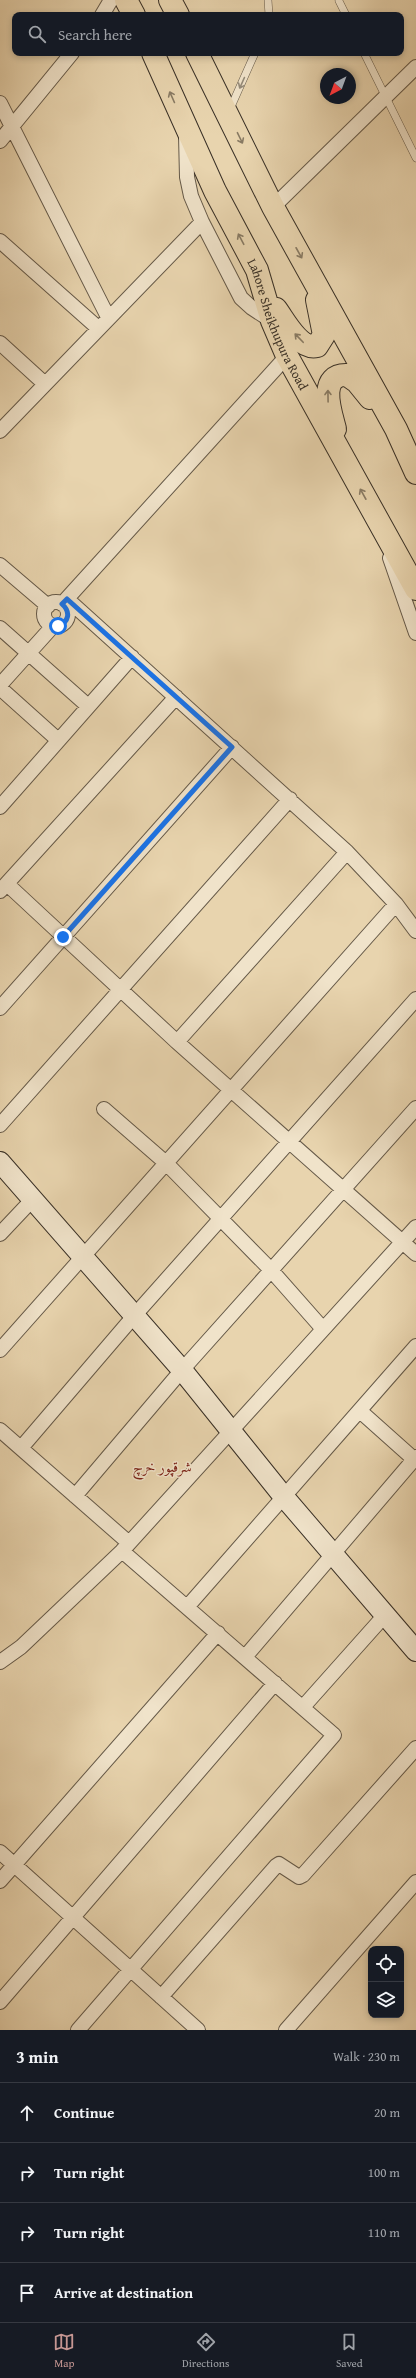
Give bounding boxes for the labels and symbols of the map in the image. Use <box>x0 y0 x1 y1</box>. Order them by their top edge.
north arrow <box>320 68 356 104</box>
one-way arrow <box>238 77 245 89</box>
one-way arrow <box>168 91 175 103</box>
one-way arrow <box>237 132 244 144</box>
one-way arrow <box>236 233 244 245</box>
one-way arrow <box>296 247 303 259</box>
street label: Lahore Sheikhupura Road <box>243 255 313 394</box>
one-way arrow <box>294 333 304 343</box>
one-way arrow <box>324 390 332 403</box>
one-way arrow <box>358 488 366 500</box>
route start <box>49 617 67 635</box>
route end <box>54 928 72 946</box>
district label: شرقپور خرچ <box>132 1456 192 1480</box>

